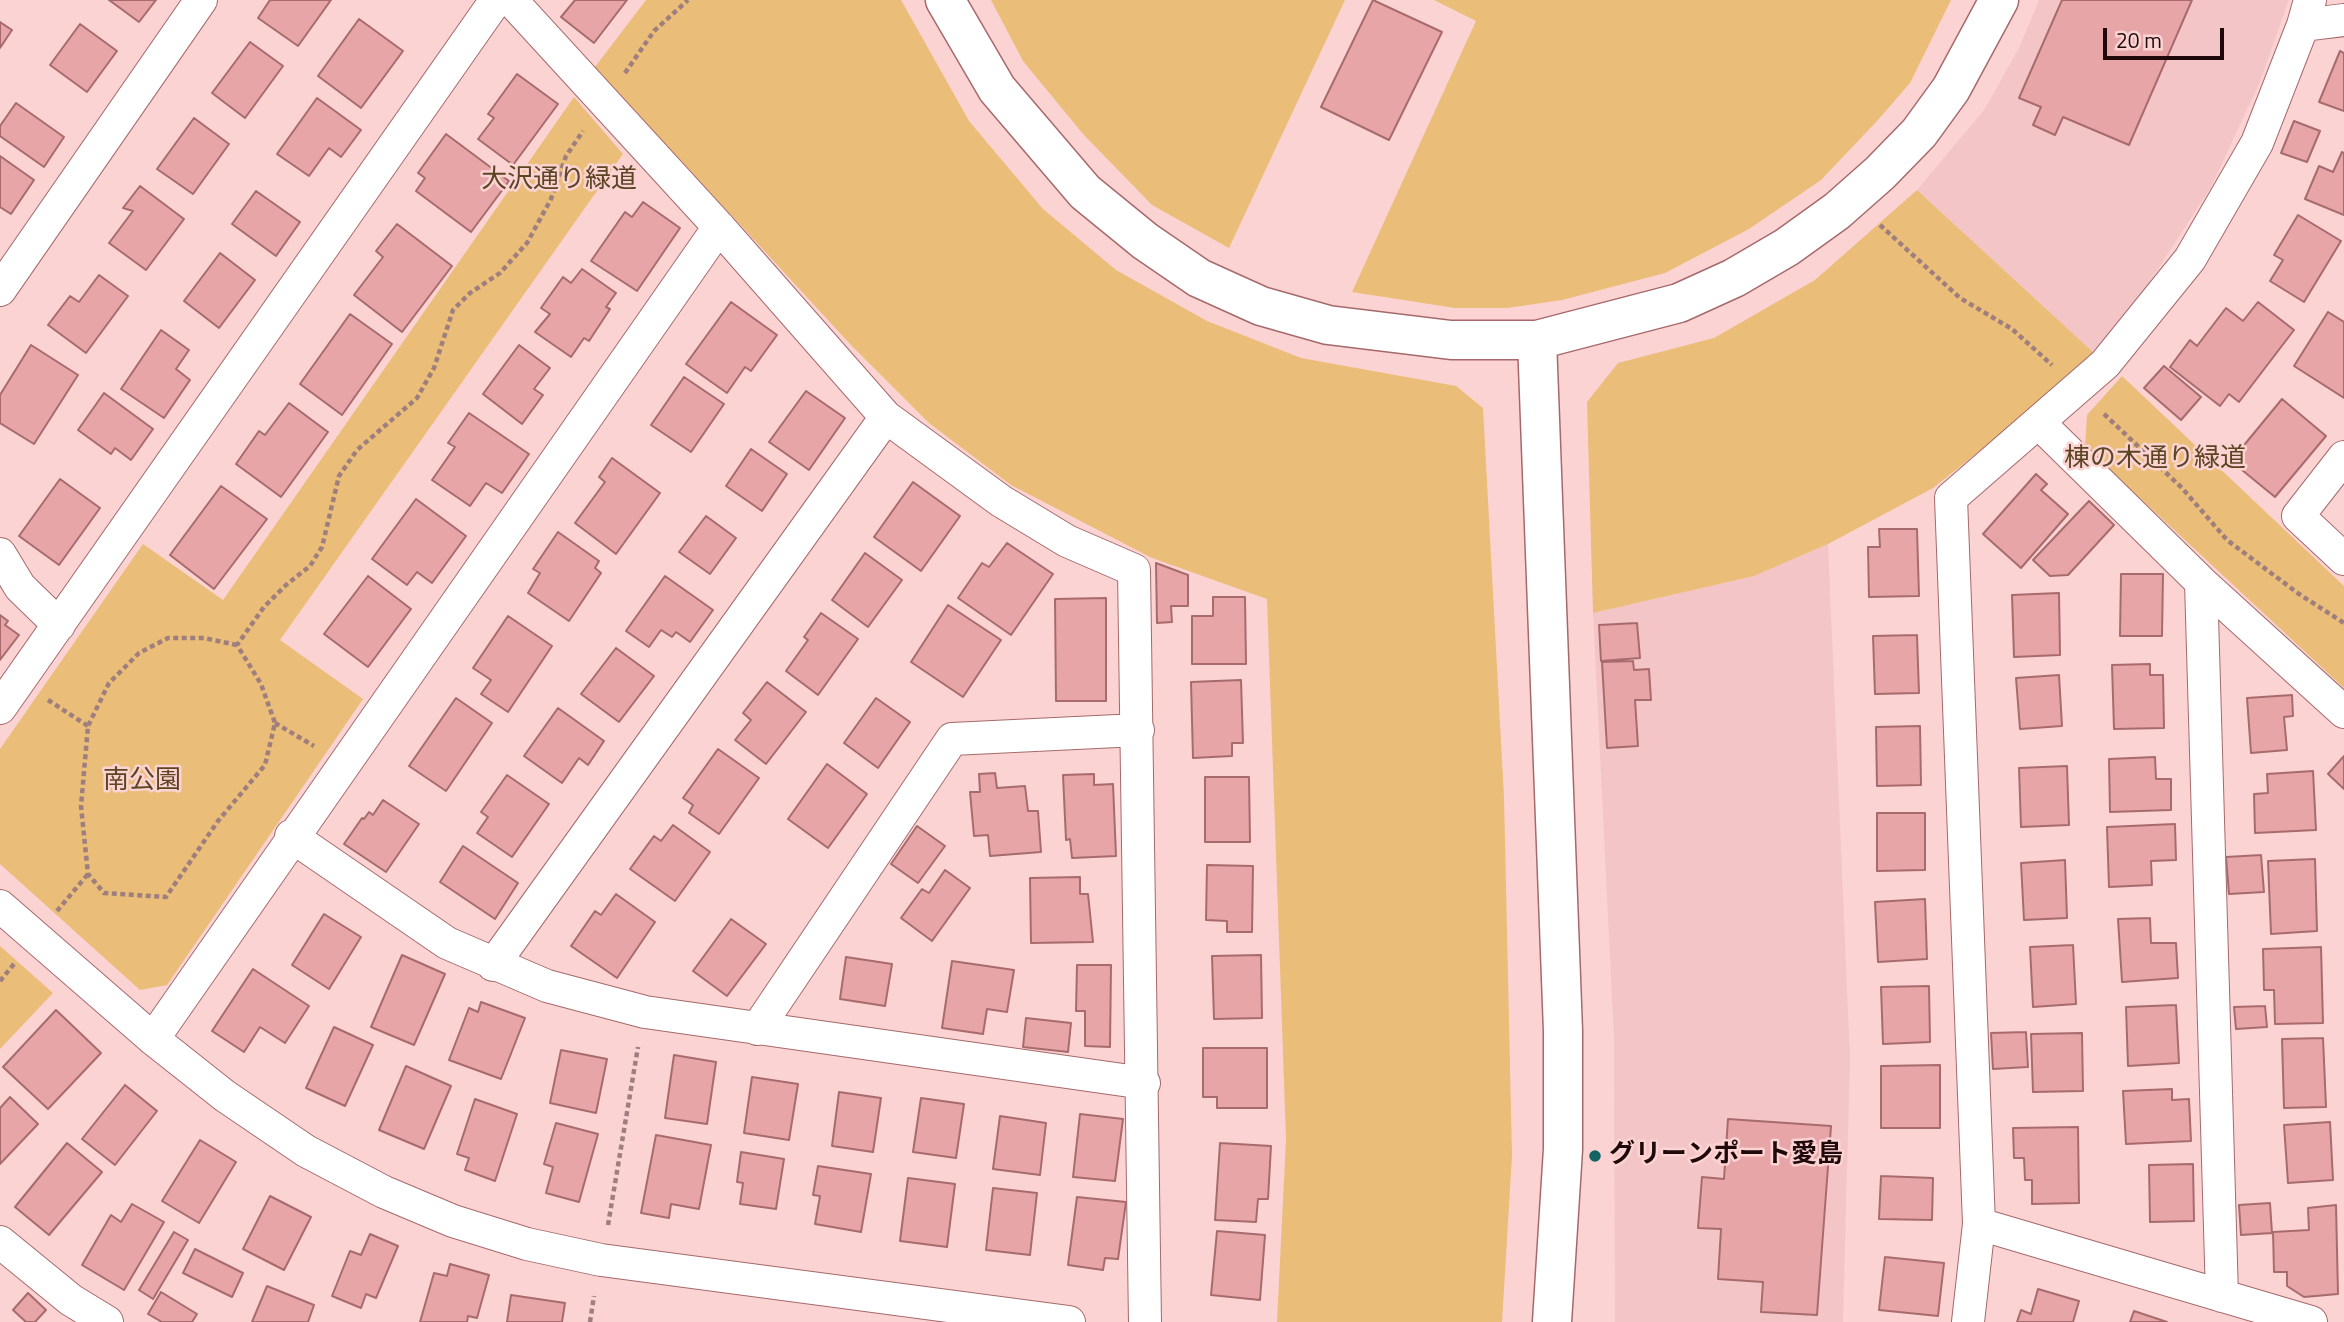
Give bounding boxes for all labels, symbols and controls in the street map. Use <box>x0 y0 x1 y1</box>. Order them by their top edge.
scale bar <box>2106 14 2227 58</box>
text: 20 m <box>2116 24 2162 56</box>
park label: 大沢通り緑道 <box>481 165 637 197</box>
park label: 棟の木通り緑道 <box>2064 444 2246 476</box>
park label: 南公園 <box>103 766 181 798</box>
place label: グリーンポート愛島 <box>1609 1140 1843 1172</box>
marker: グリーンポート愛島 <box>1587 1148 1603 1164</box>

